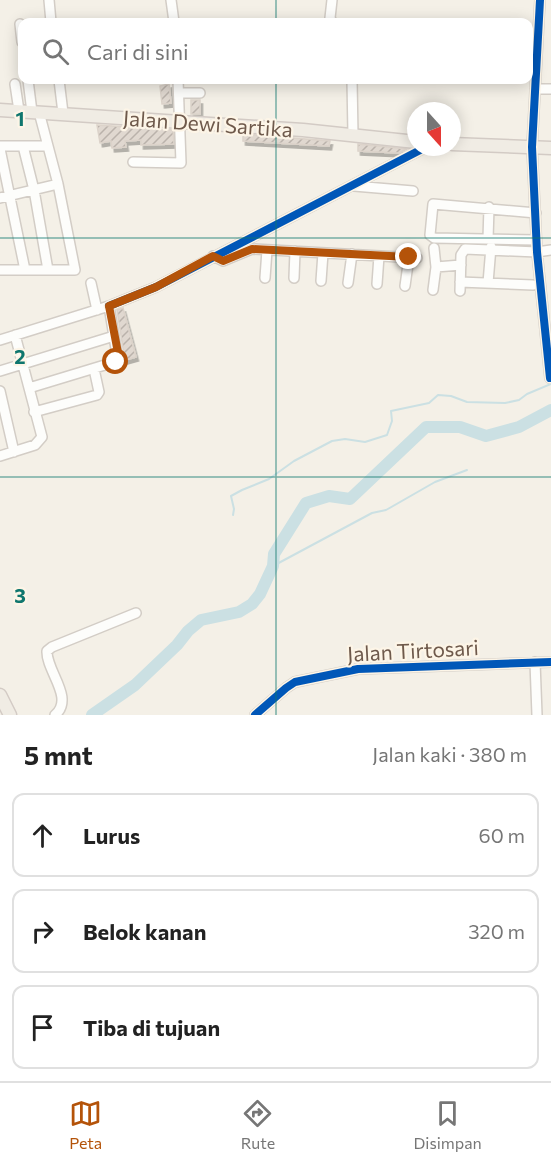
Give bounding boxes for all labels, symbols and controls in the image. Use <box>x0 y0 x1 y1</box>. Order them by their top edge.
search box <box>18 18 533 84</box>
icon: search <box>39 35 72 68</box>
text: Cari di sini <box>87 38 189 65</box>
north arrow <box>407 102 461 156</box>
street label: Jalan Dewi Sartika <box>122 105 294 141</box>
text: 1 <box>15 106 25 130</box>
route end <box>395 243 421 269</box>
text: 2 <box>14 344 26 368</box>
route start <box>102 348 128 374</box>
text: 3 <box>14 583 26 607</box>
street label: Jalan Tirtosari <box>347 634 479 666</box>
text: 5 mnt <box>24 739 93 770</box>
text: Jalan kaki · 380 m <box>372 742 527 766</box>
icon: ahead <box>26 819 59 852</box>
text: Lurus <box>83 822 140 849</box>
text: 60 m <box>479 823 525 847</box>
icon: right <box>26 915 59 948</box>
text: Belok kanan <box>83 918 206 945</box>
text: 320 m <box>468 919 525 943</box>
icon: arrive <box>26 1011 59 1044</box>
text: Tiba di tujuan <box>83 1014 220 1041</box>
tab: Peta <box>69 1097 102 1152</box>
tab: Rute <box>241 1097 275 1152</box>
tab: Disimpan <box>414 1097 482 1152</box>

